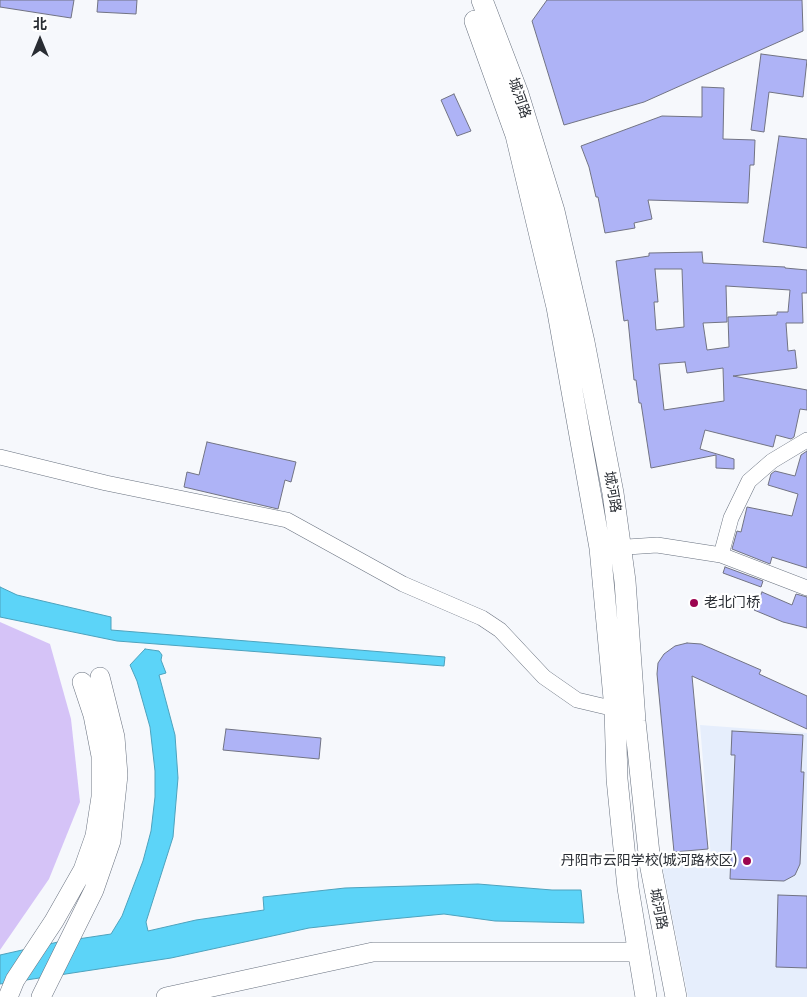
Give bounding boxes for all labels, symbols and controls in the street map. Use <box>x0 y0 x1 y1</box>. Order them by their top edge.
north arrow <box>15 15 65 65</box>
text: 北 <box>33 16 47 33</box>
street label: 城河路 <box>504 75 534 121</box>
street label: 城河路 <box>600 470 624 514</box>
place label: 老北门桥 <box>704 595 760 611</box>
marker: 老北门桥 <box>688 597 700 609</box>
place label: 丹阳市云阳学校(城河路校区) <box>561 853 737 869</box>
marker: 丹阳市云阳学校(城河路校区) <box>741 855 753 867</box>
street label: 城河路 <box>646 887 670 931</box>

